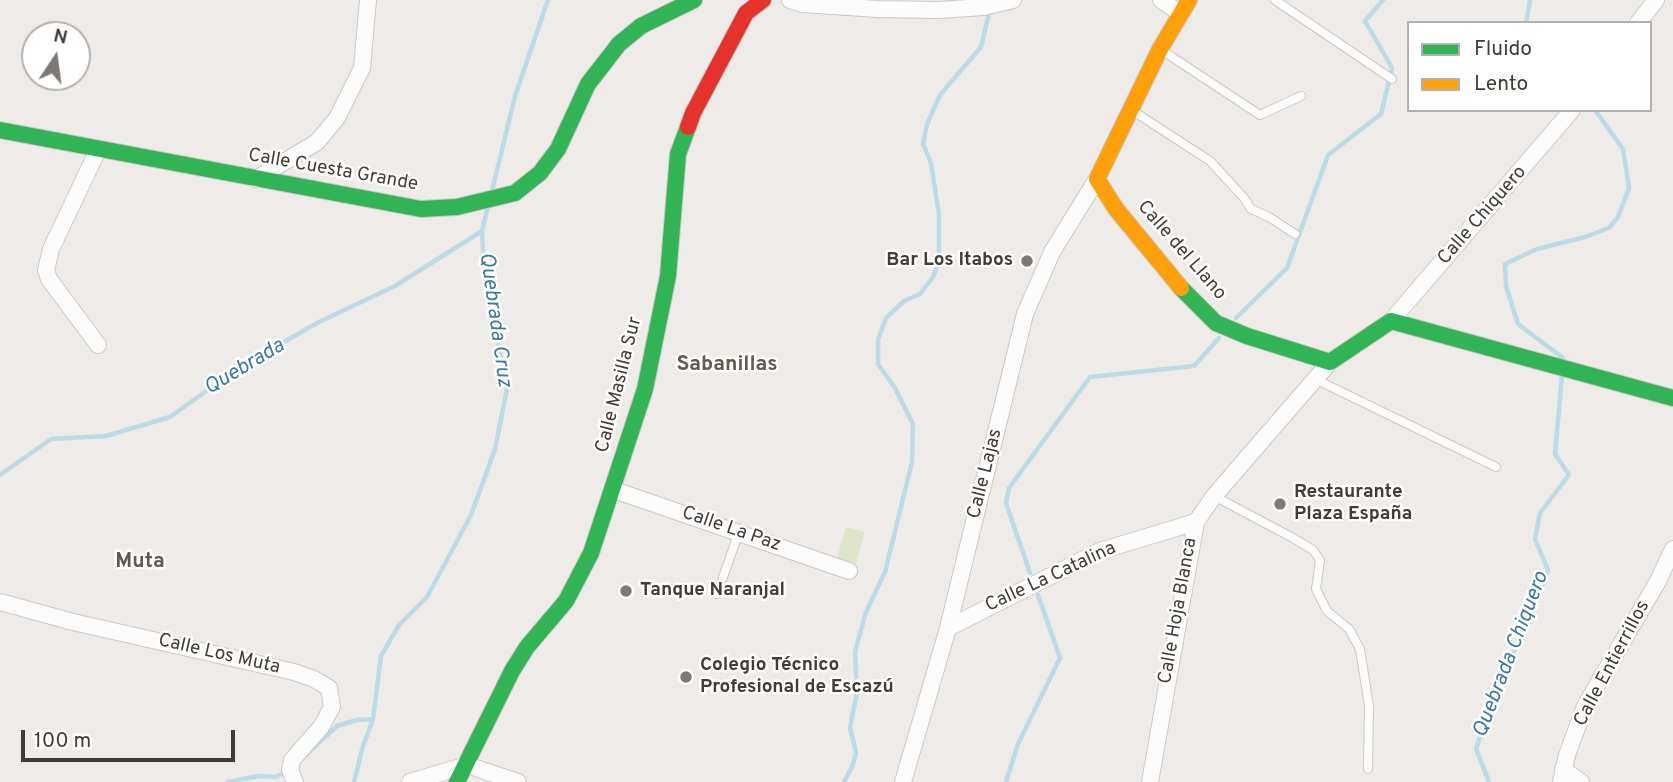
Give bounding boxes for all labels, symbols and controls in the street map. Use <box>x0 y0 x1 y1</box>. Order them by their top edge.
north arrow <box>21 21 91 91</box>
legend <box>1407 21 1652 112</box>
text: N <box>51 24 70 51</box>
text: Fluido <box>1474 36 1532 63</box>
text: Lento <box>1474 71 1528 98</box>
street label: Calle Cuesta Grande <box>246 145 420 197</box>
street label: Calle Chiquero <box>1434 162 1532 270</box>
street label: Calle del Llano <box>1131 196 1231 306</box>
place label: Bar Los Itabos <box>886 250 1013 272</box>
water label: Quebrada Cruz <box>472 251 516 389</box>
marker: Bar Los Itabos <box>1019 253 1035 269</box>
street label: Calle Masilla Sur <box>592 315 648 455</box>
water label: Quebrada <box>200 334 290 402</box>
district label: Sabanillas <box>676 353 778 379</box>
street label: Calle Lajas <box>964 427 1008 521</box>
place label: Restaurante Plaza España <box>1294 482 1412 526</box>
marker: Restaurante Plaza España <box>1272 496 1288 512</box>
street label: Calle La Paz <box>679 502 783 558</box>
street label: Calle Hoja Blanca <box>1155 536 1203 686</box>
street label: Calle La Catalina <box>982 538 1120 618</box>
district label: Muta <box>115 550 165 576</box>
water label: Quebrada Chiquero <box>1469 569 1555 741</box>
place label: Tanque Naranjal <box>640 580 785 602</box>
marker: Tanque Naranjal <box>618 583 634 599</box>
street label: Calle Entierrillos <box>1570 597 1656 731</box>
street label: Calle Los Muta <box>156 630 282 680</box>
place label: Colegio Técnico Profesional de Escazú <box>700 655 894 699</box>
marker: Colegio Técnico Profesional de Escazú <box>678 669 694 685</box>
scale bar <box>24 716 238 760</box>
text: 100 m <box>34 728 91 755</box>

